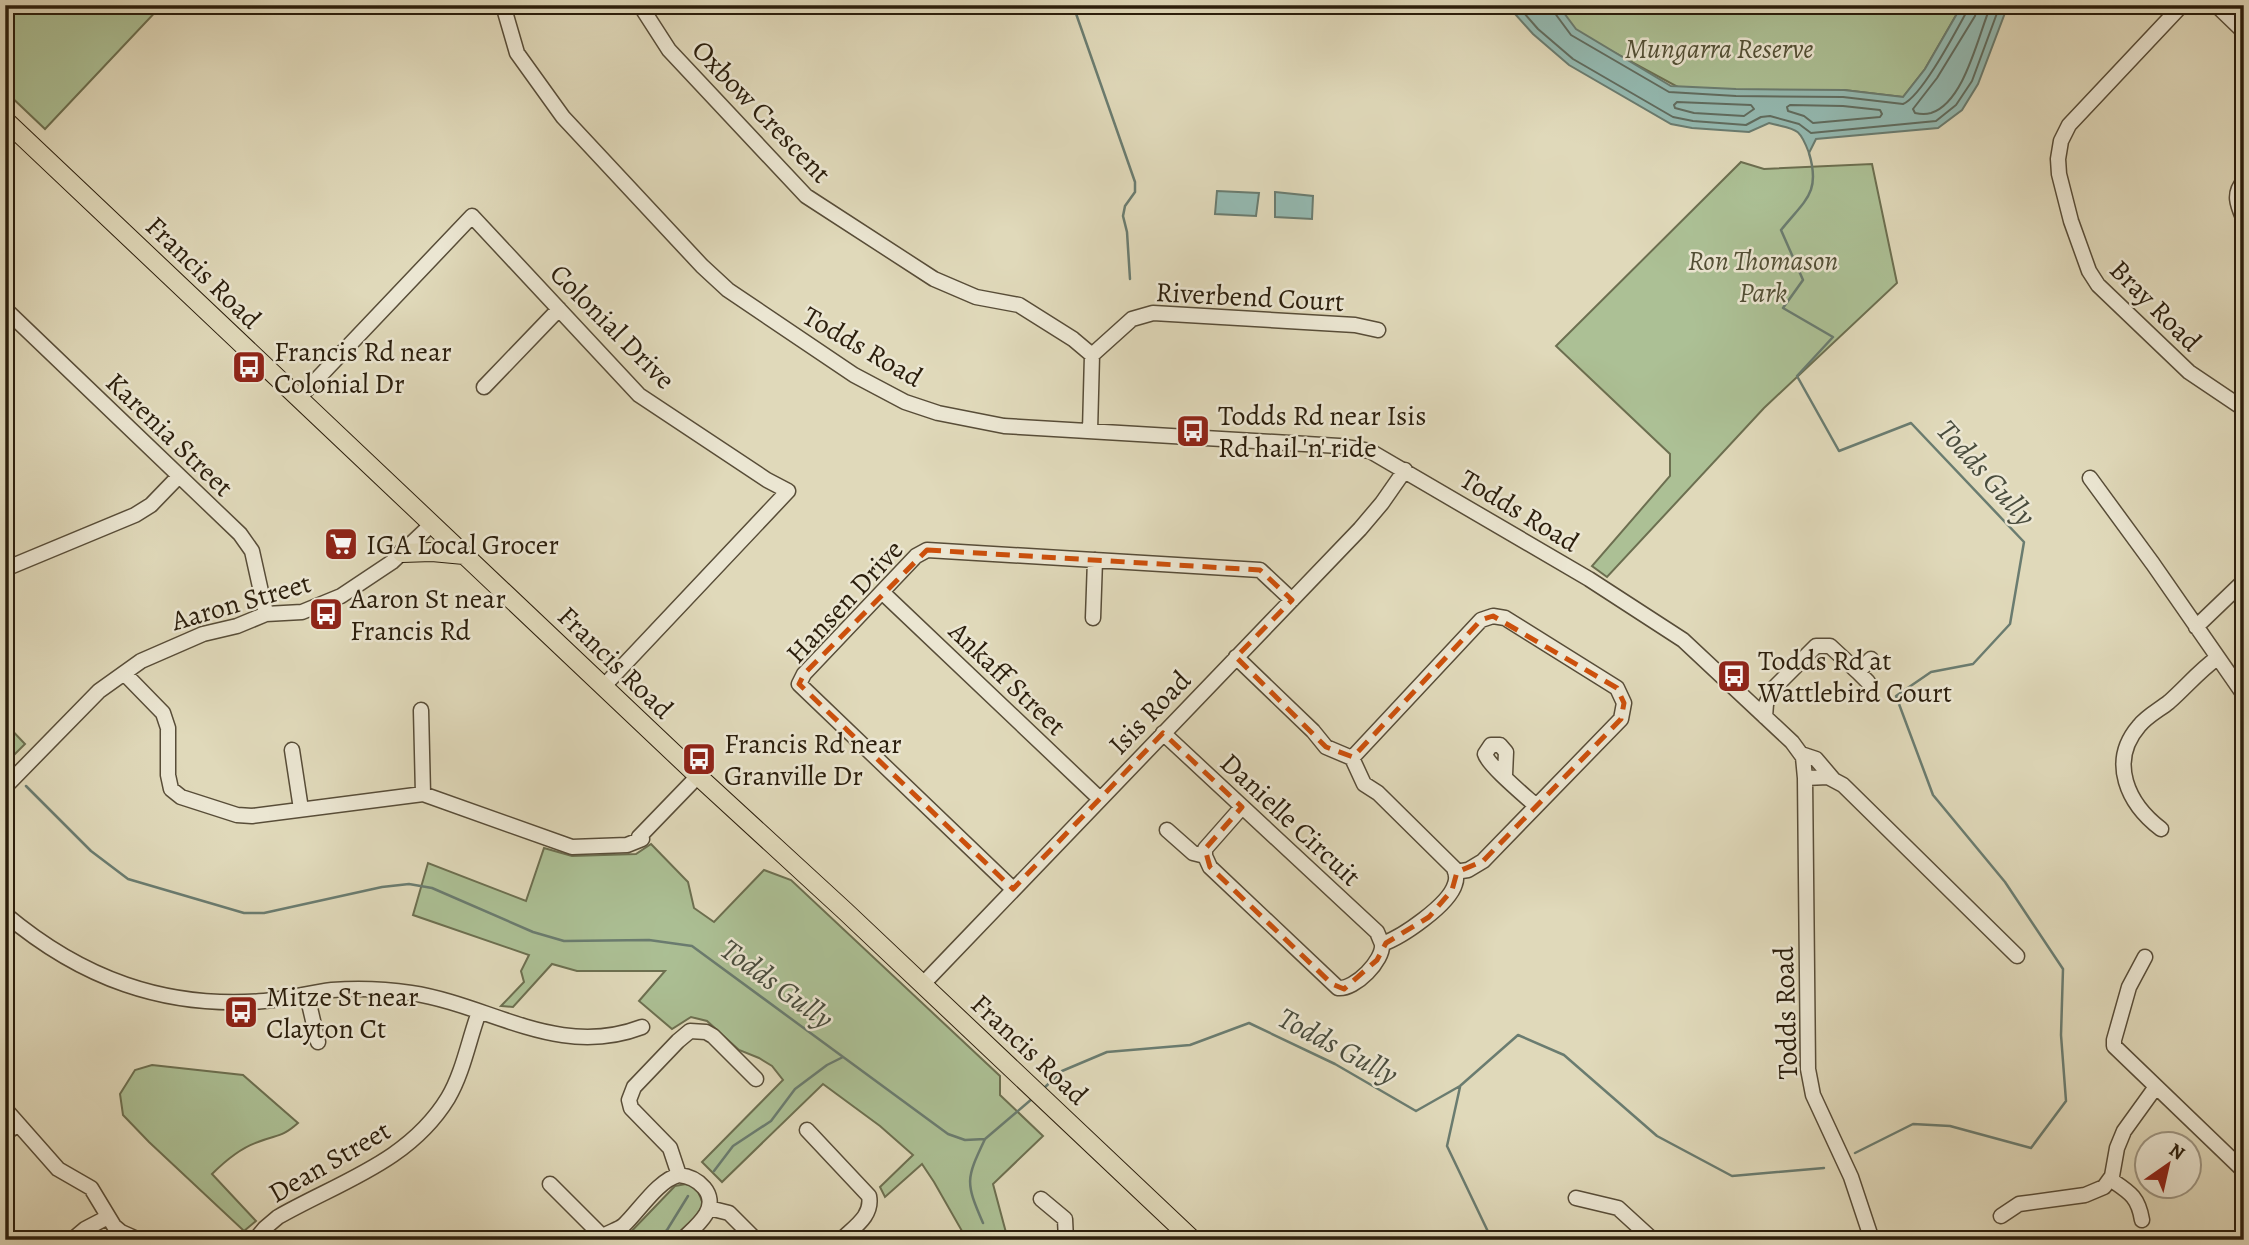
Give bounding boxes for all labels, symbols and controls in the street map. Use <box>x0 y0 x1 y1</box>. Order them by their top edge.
park label: Mungarra Reserve <box>1625 30 1813 68</box>
street label: Oxbow Crescent <box>683 32 839 192</box>
street label: Francis Road <box>137 208 270 338</box>
park label: Ron Thomason Park <box>1688 242 1838 312</box>
street label: Bray Road <box>2101 251 2210 361</box>
street label: Colonial Drive <box>541 256 683 398</box>
street label: Riverbend Court <box>1155 273 1345 321</box>
street label: Todds Road <box>796 297 930 397</box>
place label: Francis Rd near Colonial Dr <box>274 333 452 403</box>
bus stop icon: Francis Rd near Colonial Dr <box>230 348 268 386</box>
street label: Karenia Street <box>97 364 242 505</box>
place label: Todds Rd near Isis Rd hail 'n' ride <box>1218 397 1426 467</box>
water label: Todds Gully <box>1927 411 2045 535</box>
bus stop icon: Todds Rd near Isis Rd hail 'n' ride <box>1174 412 1212 450</box>
street label: Todds Road <box>1453 460 1587 562</box>
supermarket icon: IGA Local Grocer <box>322 525 360 563</box>
place label: IGA Local Grocer <box>366 526 559 564</box>
street label: Hansen Drive <box>777 531 912 672</box>
street label: Aaron Street <box>166 564 315 640</box>
place label: Aaron St near Francis Rd <box>349 580 506 650</box>
bus stop icon: Aaron St near Francis Rd <box>307 595 345 633</box>
street label: Francis Road <box>549 598 682 728</box>
street label: Ankaff Street <box>940 612 1074 744</box>
place label: Todds Rd at Wattlebird Court <box>1757 642 1952 712</box>
bus stop icon: Todds Rd at Wattlebird Court <box>1715 657 1753 695</box>
street label: Isis Road <box>1100 661 1200 763</box>
place label: Francis Rd near Granville Dr <box>724 725 902 795</box>
bus stop icon: Francis Rd near Granville Dr <box>680 740 718 778</box>
street label: Danielle Circuit <box>1212 745 1369 895</box>
water label: Todds Gully <box>712 929 842 1039</box>
street label: Todds Road <box>1765 945 1807 1080</box>
place label: Mitze St near Clayton Ct <box>266 978 419 1048</box>
street label: Francis Road <box>962 986 1097 1115</box>
bus stop icon: Mitze St near Clayton Ct <box>222 993 260 1031</box>
water label: Todds Gully <box>1271 998 1405 1094</box>
street label: Dean Street <box>262 1112 397 1212</box>
north arrow <box>2134 1130 2204 1200</box>
text: N <box>2164 1137 2190 1166</box>

